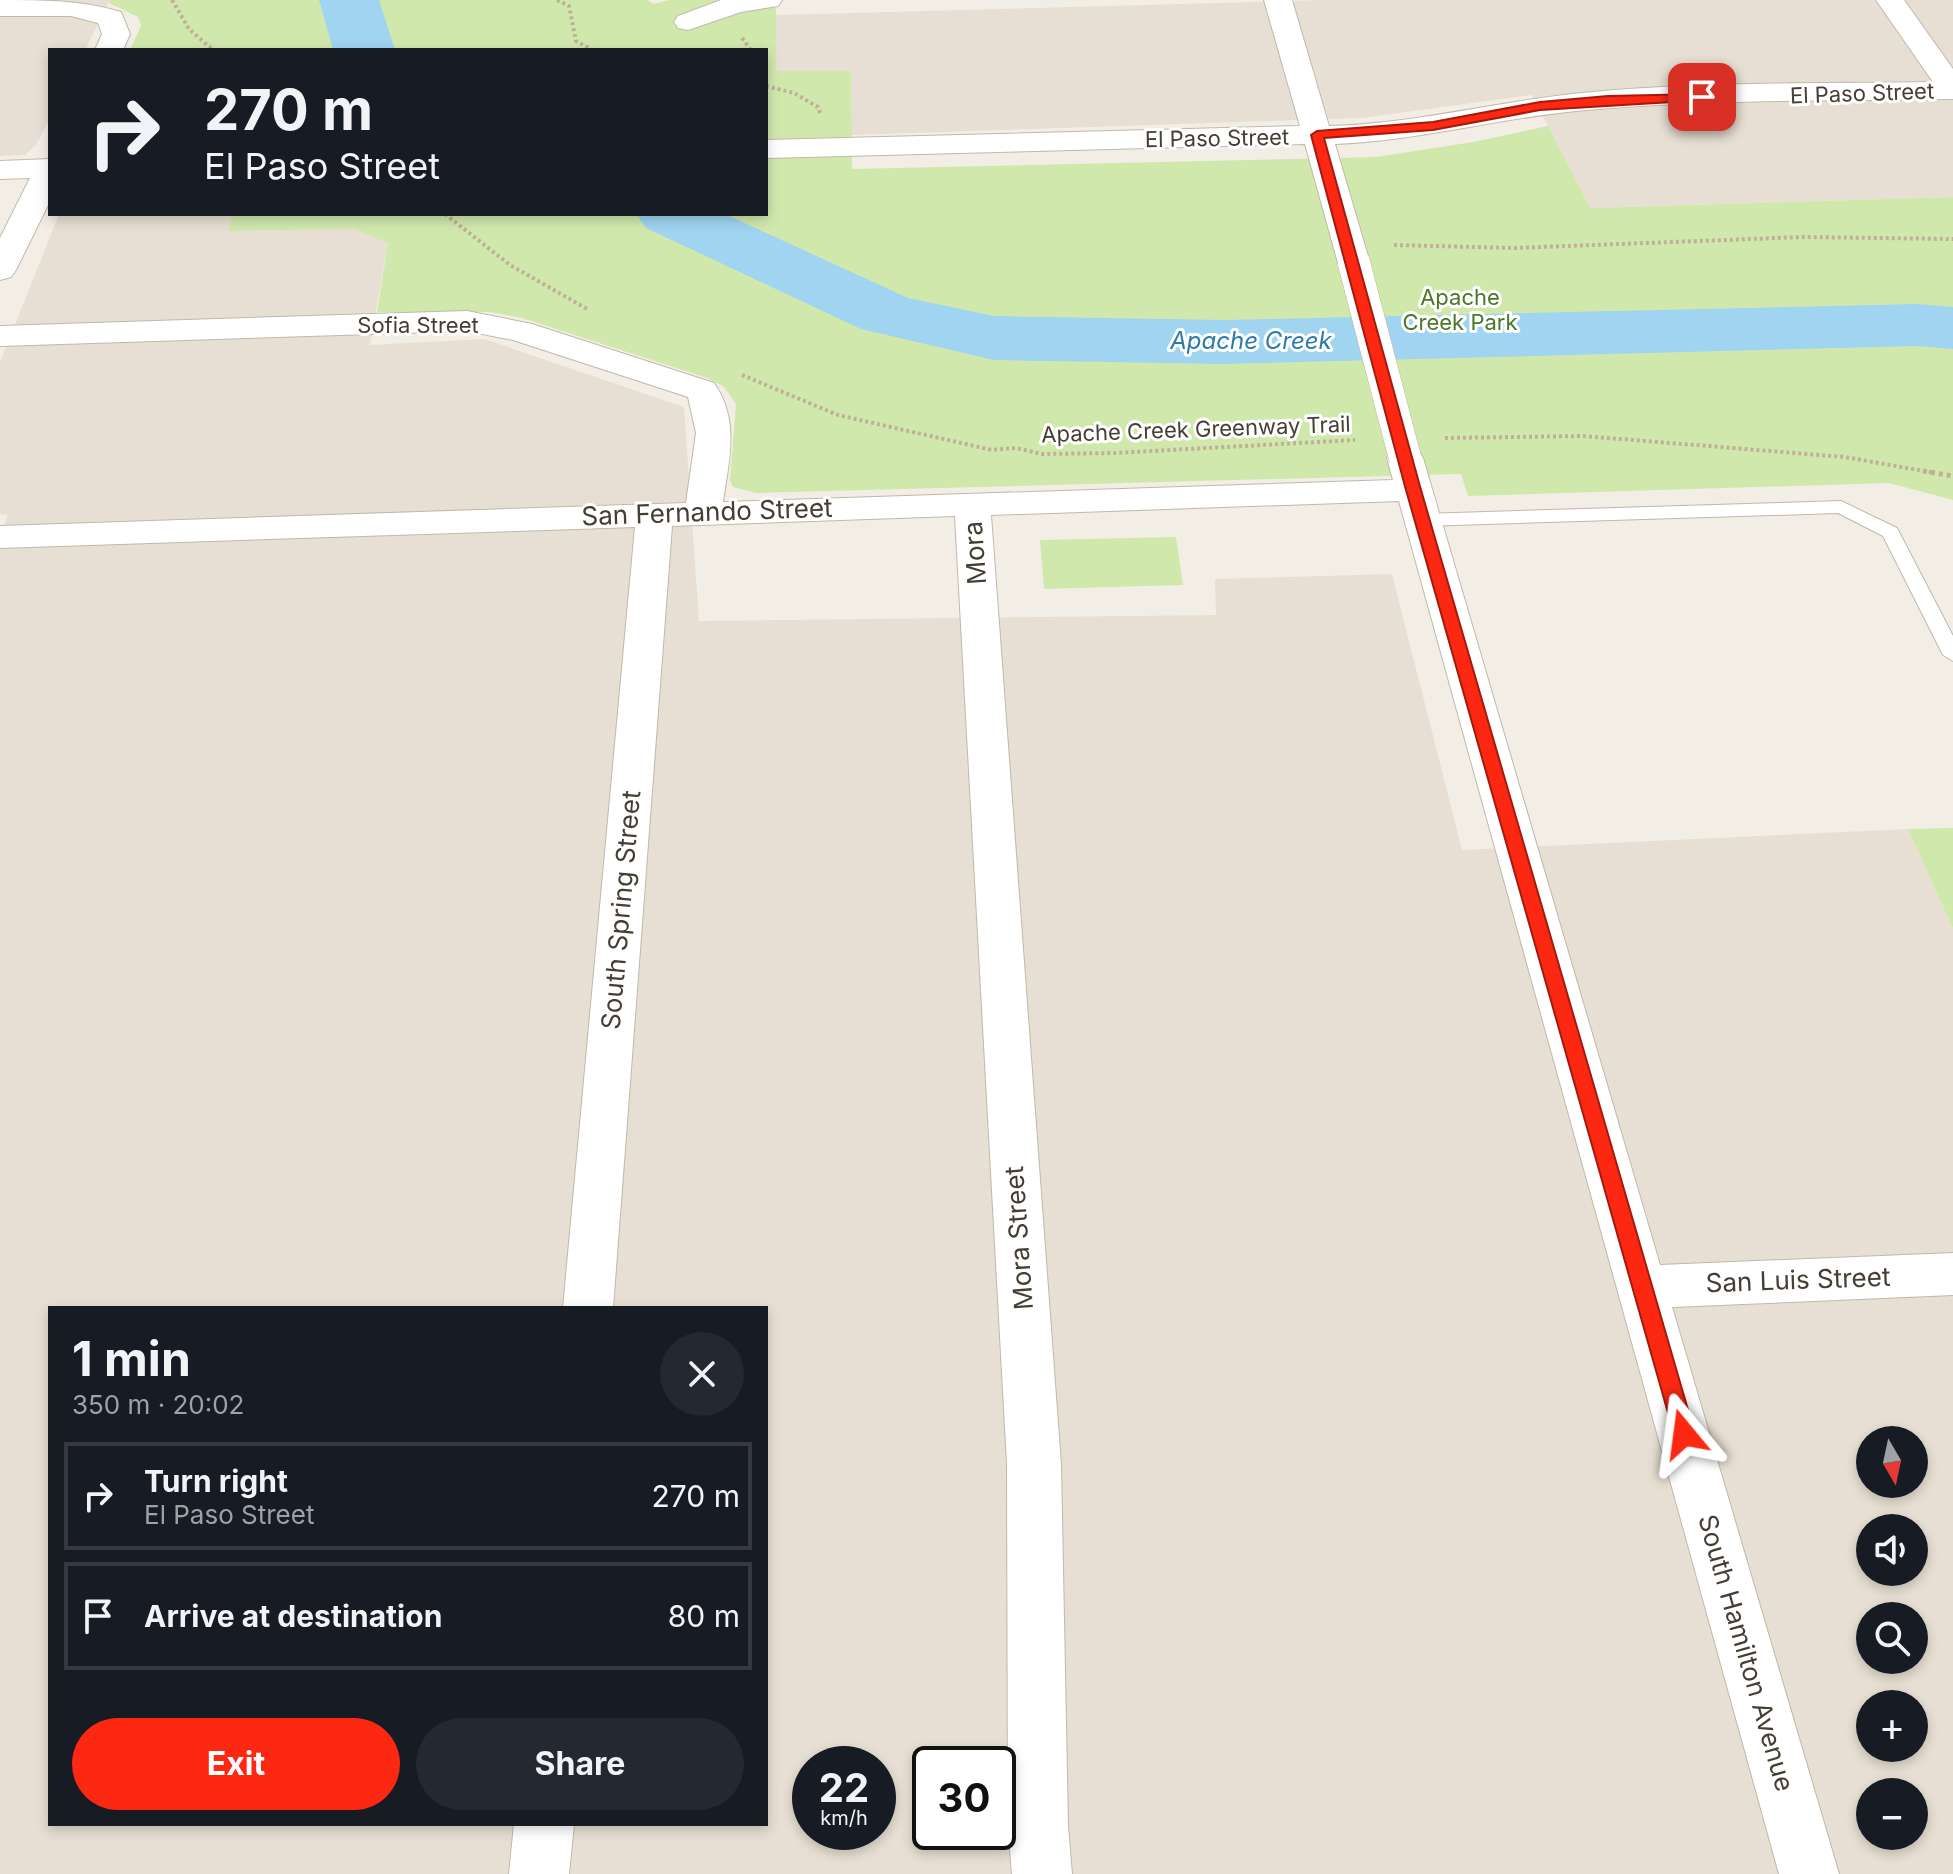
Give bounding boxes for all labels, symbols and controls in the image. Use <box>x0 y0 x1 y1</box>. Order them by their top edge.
pin <box>1668 63 1736 131</box>
icon: arrive <box>1680 75 1724 119</box>
text: 270 m <box>204 76 373 144</box>
street label: El Paso Street <box>1789 77 1935 109</box>
icon: right <box>72 80 176 184</box>
street label: El Paso Street <box>1145 124 1289 152</box>
text: El Paso Street <box>204 144 440 188</box>
park label: Apache Creek Park <box>1402 284 1518 335</box>
street label: Sofia Street <box>357 312 479 338</box>
water label: Apache Creek <box>1169 326 1333 355</box>
street label: Apache Creek Greenway Trail <box>1041 411 1351 447</box>
street label: San Fernando Street <box>581 492 833 531</box>
street label: Mora <box>957 520 992 586</box>
street label: South Spring Street <box>595 789 646 1031</box>
street label: Mora Street <box>998 1165 1039 1311</box>
street label: San Luis Street <box>1705 1261 1891 1298</box>
text: 1 min <box>72 1329 191 1388</box>
button: close <box>660 1332 744 1416</box>
text: 350 m · 20:02 <box>72 1389 244 1420</box>
position arrow <box>1642 1392 1726 1476</box>
north arrow <box>1856 1426 1928 1498</box>
map controls <box>1856 1426 1928 1850</box>
text: Turn right <box>144 1463 288 1499</box>
icon: right <box>76 1474 120 1518</box>
text: 270 m <box>652 1478 740 1514</box>
text: El Paso Street <box>144 1499 314 1530</box>
street label: South Hamilton Avenue <box>1692 1511 1801 1795</box>
button: sound <box>1856 1514 1928 1586</box>
icon: arrive <box>76 1594 120 1638</box>
text: Arrive at destination <box>144 1598 442 1634</box>
text: 80 m <box>668 1598 740 1634</box>
button: search <box>1856 1602 1928 1674</box>
button: + <box>1856 1690 1928 1762</box>
button: Exit <box>72 1718 400 1810</box>
button: Share <box>416 1718 744 1810</box>
speed limit sign: 30 <box>912 1746 1016 1850</box>
text: 22 <box>819 1763 869 1812</box>
button: − <box>1856 1778 1928 1850</box>
text: km/h <box>820 1806 868 1830</box>

